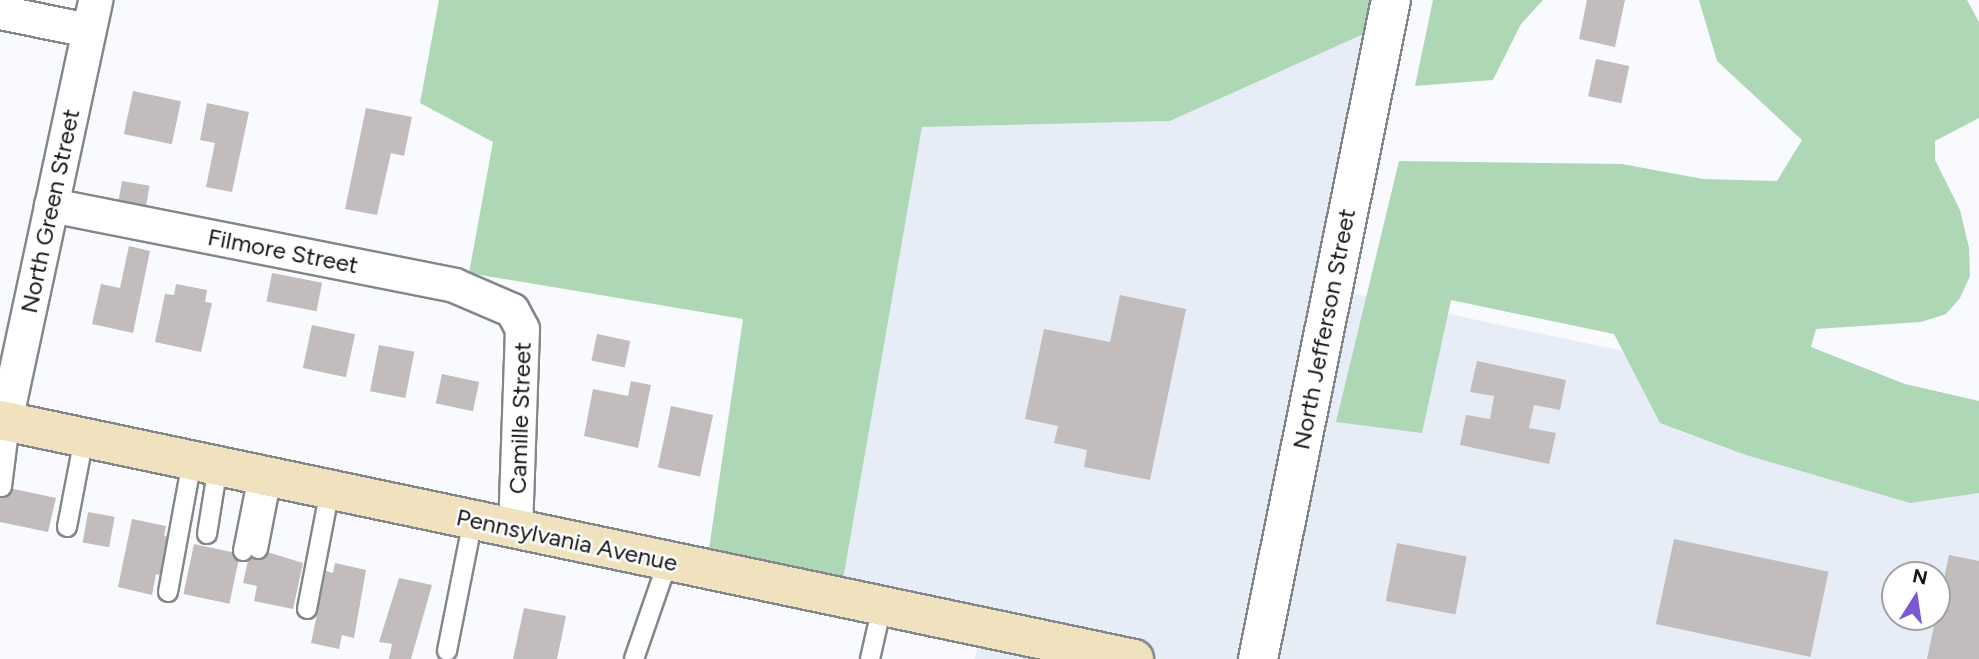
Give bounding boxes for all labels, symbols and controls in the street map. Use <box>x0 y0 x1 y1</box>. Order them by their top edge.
street label: North Green Street <box>14 106 86 316</box>
street label: North Jefferson Street <box>1286 206 1362 452</box>
street label: Filmore Street <box>205 222 361 280</box>
street label: Camille Street <box>503 341 537 495</box>
street label: Pennsylvania Avenue <box>454 502 680 578</box>
north arrow <box>1881 561 1951 631</box>
text: N <box>1910 564 1930 590</box>

